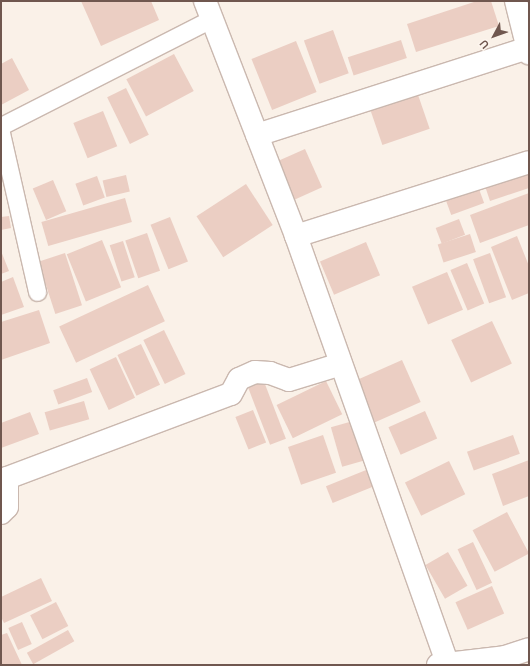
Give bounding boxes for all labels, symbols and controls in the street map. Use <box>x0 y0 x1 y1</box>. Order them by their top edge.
north arrow <box>474 16 514 56</box>
text: U <box>477 36 493 51</box>

